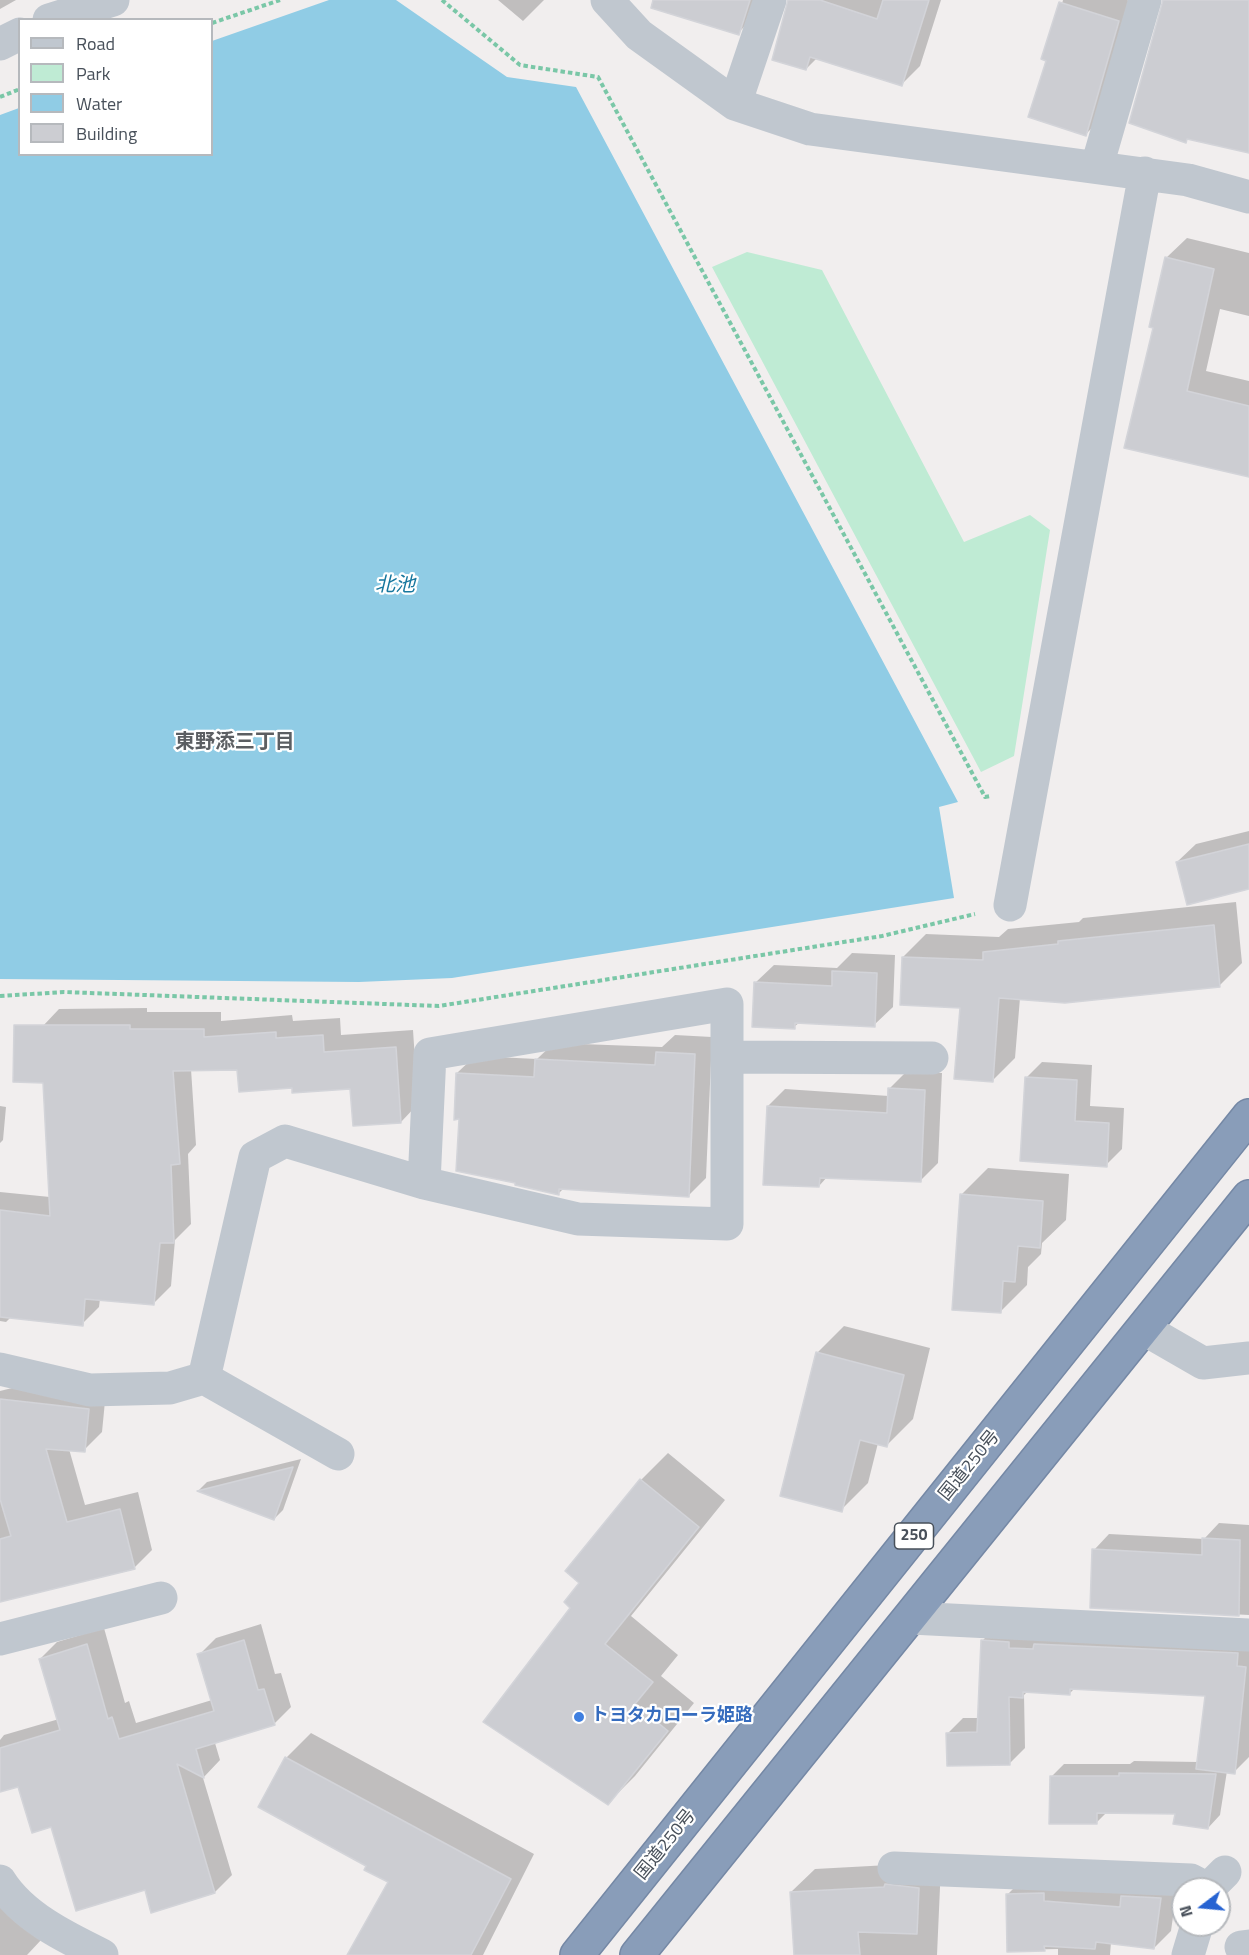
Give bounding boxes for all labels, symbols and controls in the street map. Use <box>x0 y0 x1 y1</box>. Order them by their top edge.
legend <box>18 18 213 156</box>
text: Road <box>76 30 115 57</box>
text: Park <box>76 60 110 87</box>
text: Water <box>76 90 122 117</box>
text: Building <box>76 120 137 147</box>
water label: 北池 <box>375 574 415 598</box>
district label: 東野添三丁目 <box>175 731 295 755</box>
street label: 国道250号 <box>935 1426 1005 1506</box>
road number: 250 <box>894 1523 934 1549</box>
place label: トヨタカローラ姫路 <box>591 1706 753 1728</box>
marker: トヨタカローラ姫路 <box>572 1710 586 1724</box>
street label: 国道250号 <box>631 1805 701 1885</box>
north arrow <box>1171 1877 1231 1937</box>
text: N <box>1173 1903 1199 1920</box>

